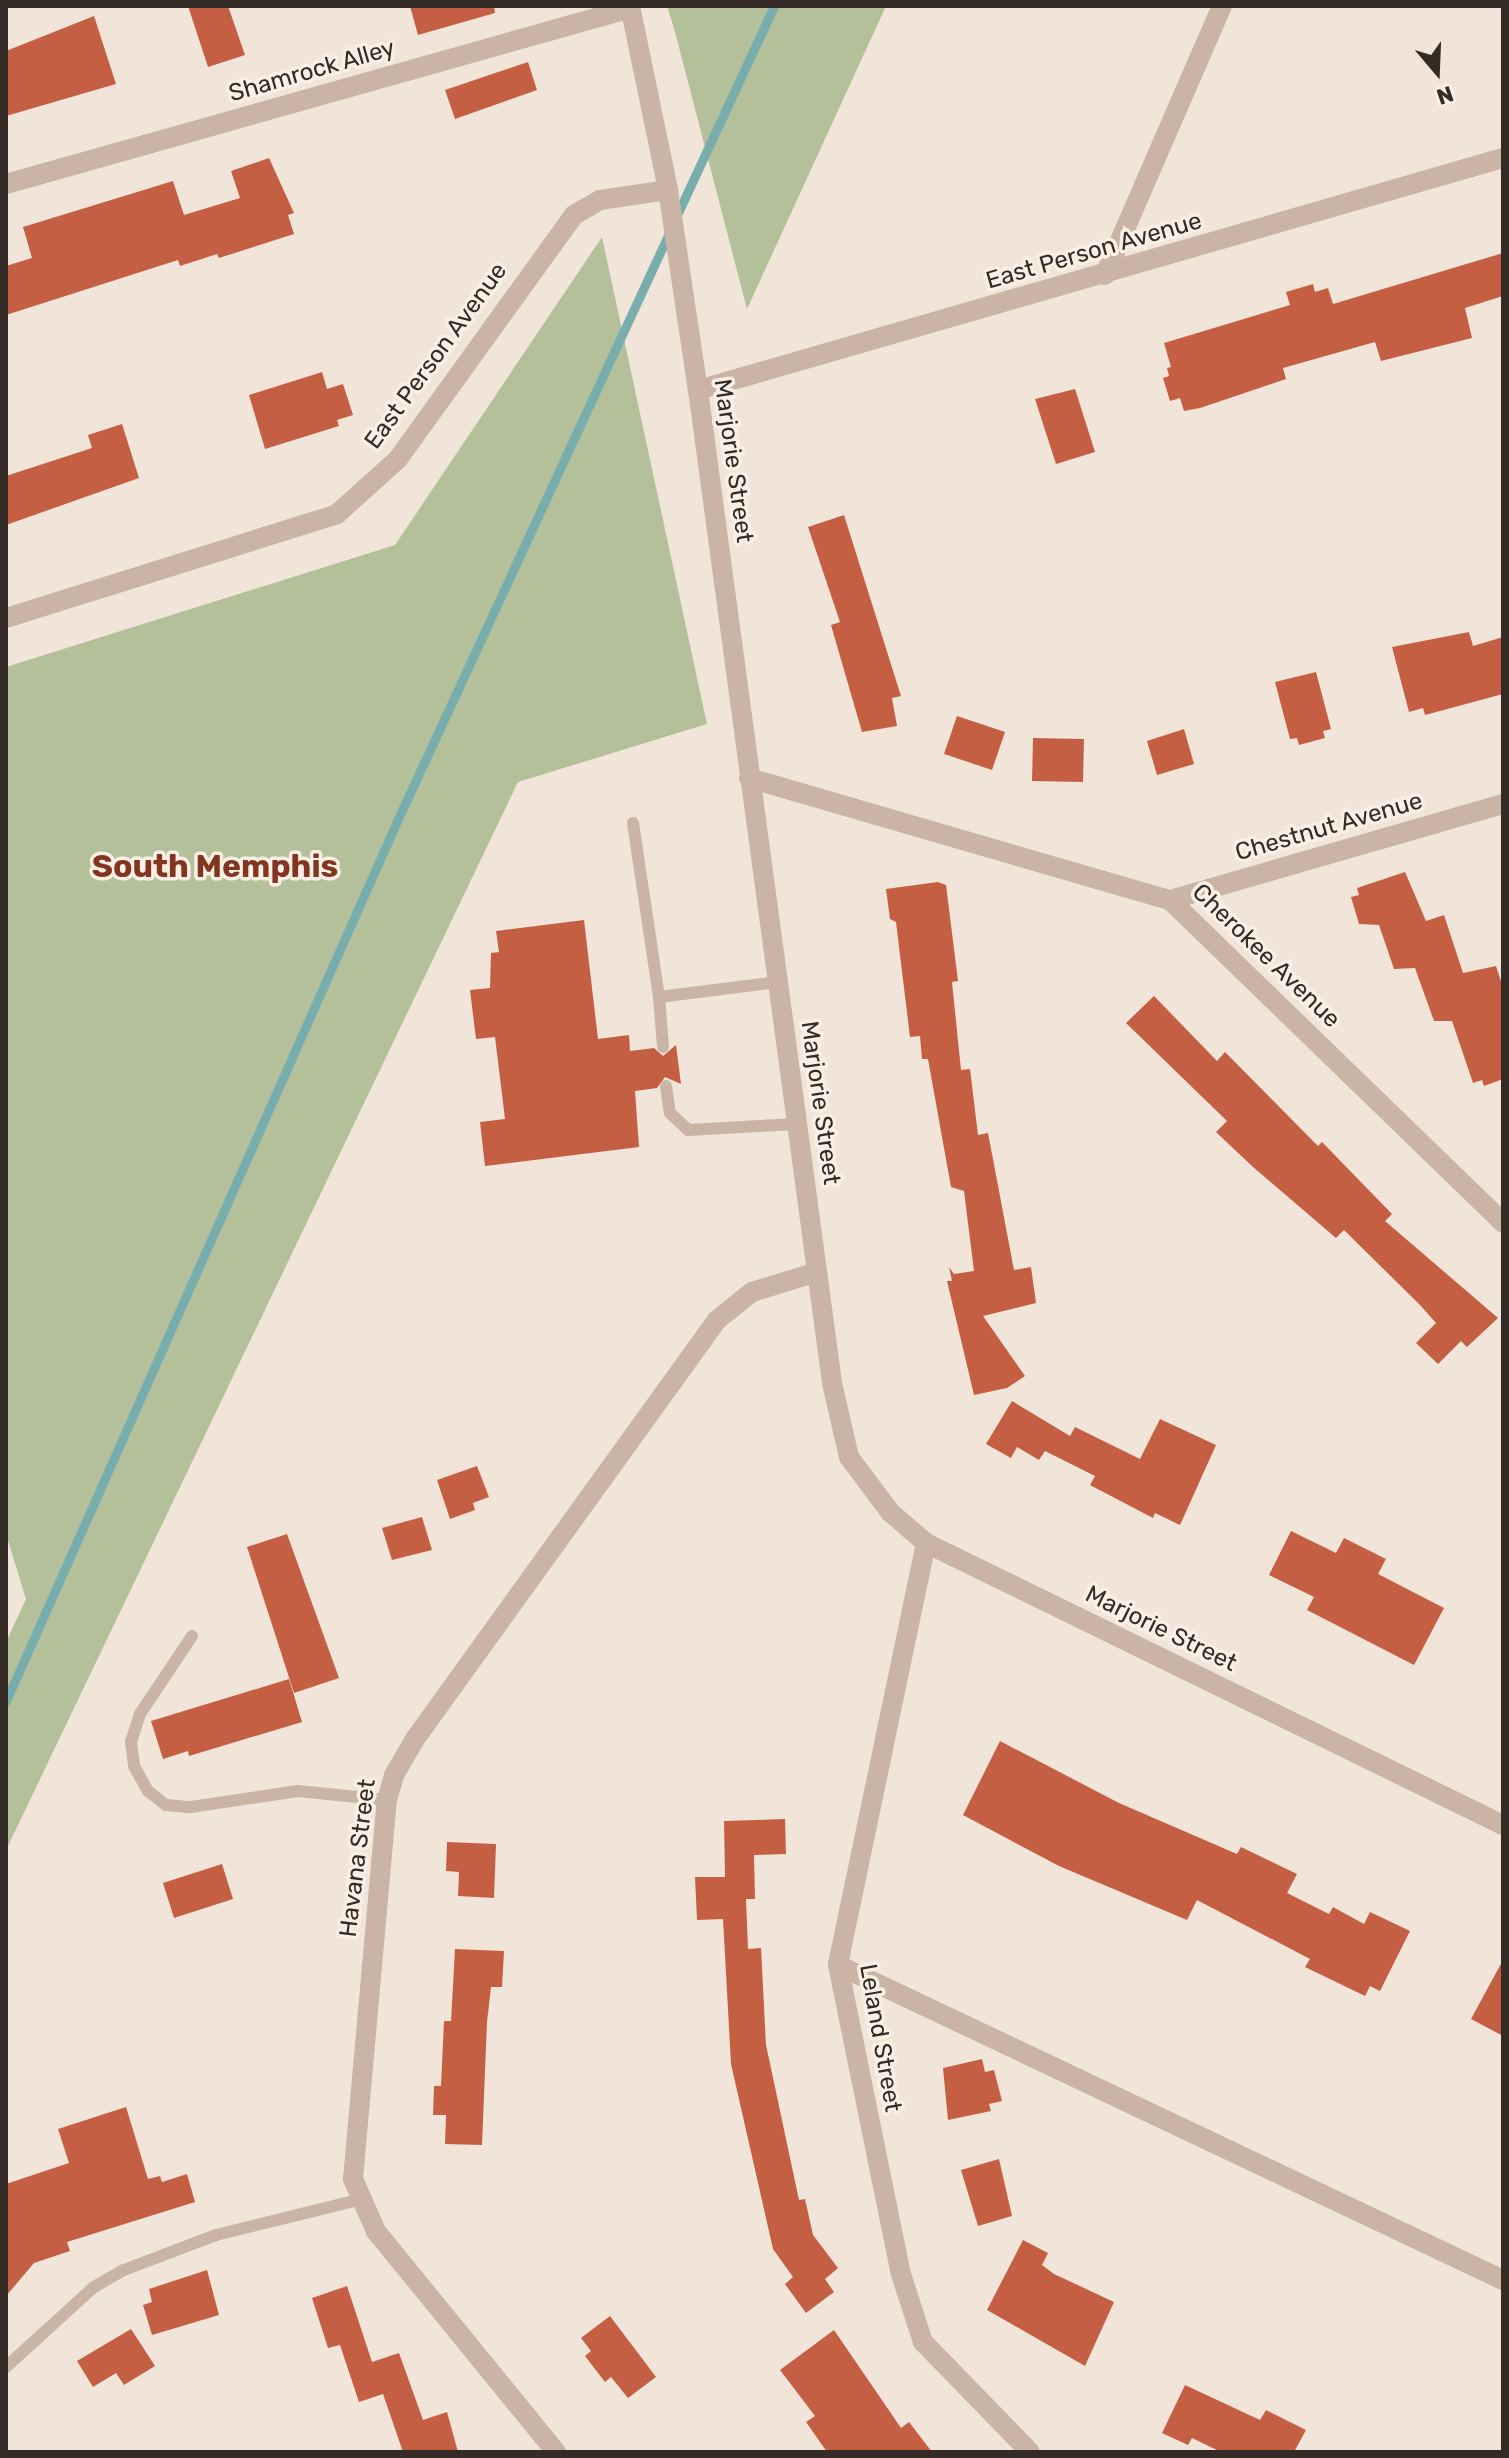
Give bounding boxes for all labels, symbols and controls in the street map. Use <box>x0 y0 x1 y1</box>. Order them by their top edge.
north arrow <box>1397 32 1477 112</box>
street label: Shamrock Alley <box>225 33 399 109</box>
text: N <box>1433 80 1457 111</box>
street label: East Person Avenue <box>983 206 1205 296</box>
street label: East Person Avenue <box>359 257 513 455</box>
street label: Marjorie Street <box>707 377 759 545</box>
street label: Chestnut Avenue <box>1232 786 1426 868</box>
district label: South Memphis <box>92 847 338 885</box>
street label: Cherokee Avenue <box>1186 878 1346 1034</box>
street label: Marjorie Street <box>794 1019 846 1187</box>
street label: Marjorie Street <box>1081 1580 1241 1678</box>
street label: Havana Street <box>334 1777 382 1939</box>
street label: Leland Street <box>853 1962 907 2114</box>

